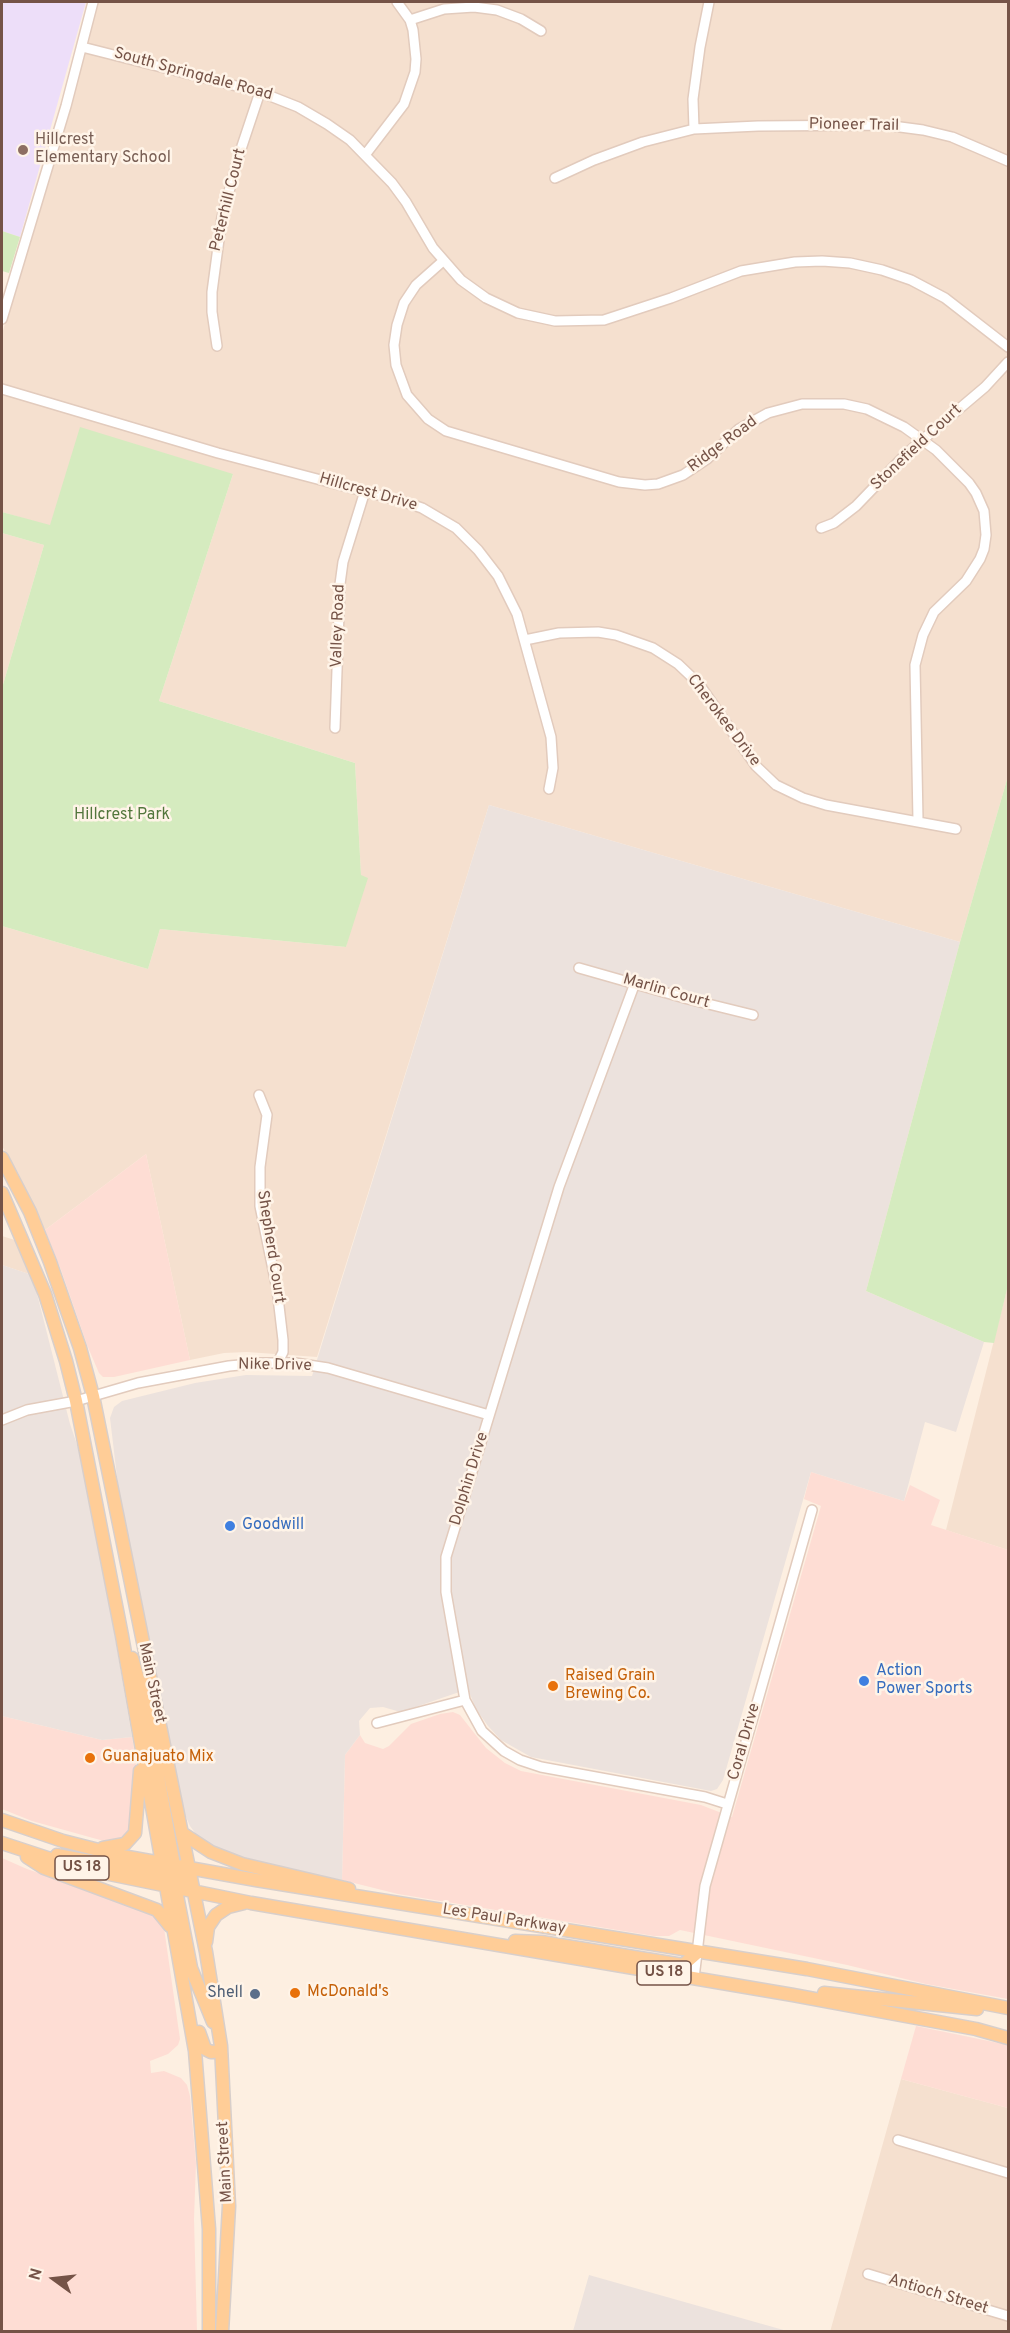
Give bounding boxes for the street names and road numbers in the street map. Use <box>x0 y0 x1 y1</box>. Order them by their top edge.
street label: South Springdale Road <box>111 45 275 105</box>
street label: Pioneer Trail <box>809 116 899 136</box>
street label: Peterhill Court <box>207 146 251 254</box>
street label: Stonefield Court <box>867 401 967 495</box>
street label: Ridge Road <box>684 413 762 477</box>
street label: Hillcrest Drive <box>317 470 419 516</box>
street label: Valley Road <box>328 584 350 668</box>
street label: Cherokee Drive <box>682 671 764 771</box>
street label: Marlin Court <box>620 970 712 1014</box>
street label: Shepherd Court <box>252 1189 288 1305</box>
street label: Nike Drive <box>238 1356 312 1376</box>
street label: Dolphin Drive <box>447 1430 493 1528</box>
street label: Main Street <box>133 1641 169 1725</box>
street label: Coral Drive <box>725 1701 765 1783</box>
road number: US 18 <box>55 1856 109 1880</box>
street label: Les Paul Parkway <box>441 1901 567 1939</box>
road number: US 18 <box>637 1961 691 1985</box>
street label: Main Street <box>214 2121 238 2203</box>
street label: Antioch Street <box>886 2271 990 2319</box>

